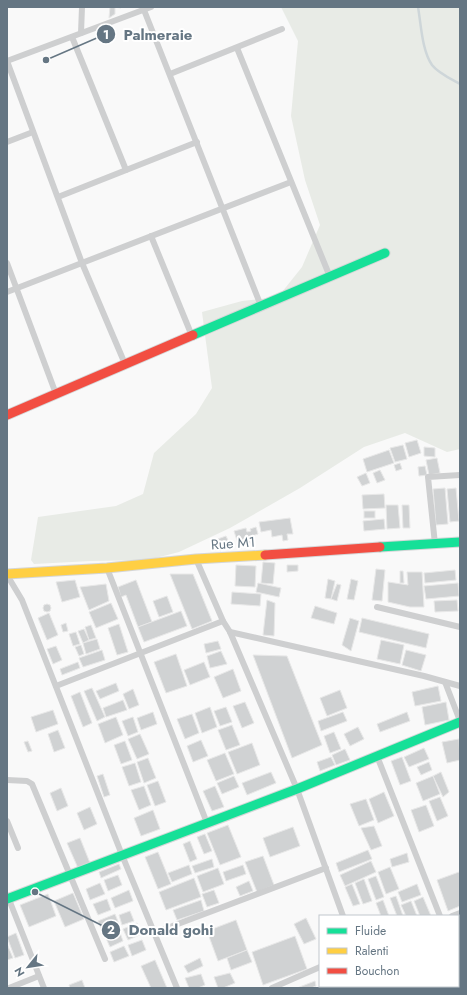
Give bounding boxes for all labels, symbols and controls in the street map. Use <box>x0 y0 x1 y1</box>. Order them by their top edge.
callout: Palmeraie <box>96 21 200 48</box>
text: Palmeraie <box>124 24 193 46</box>
text: 1 <box>103 26 109 44</box>
street label: Rue M1 <box>210 531 256 555</box>
legend <box>319 915 459 987</box>
callout: Donald gohi <box>101 916 222 943</box>
text: Donald gohi <box>128 919 214 941</box>
text: 2 <box>107 921 115 939</box>
text: Fluide <box>355 922 386 940</box>
text: Ralenti <box>355 942 389 960</box>
north arrow <box>8 947 48 987</box>
text: Bouchon <box>355 962 399 980</box>
text: N <box>10 964 28 980</box>

